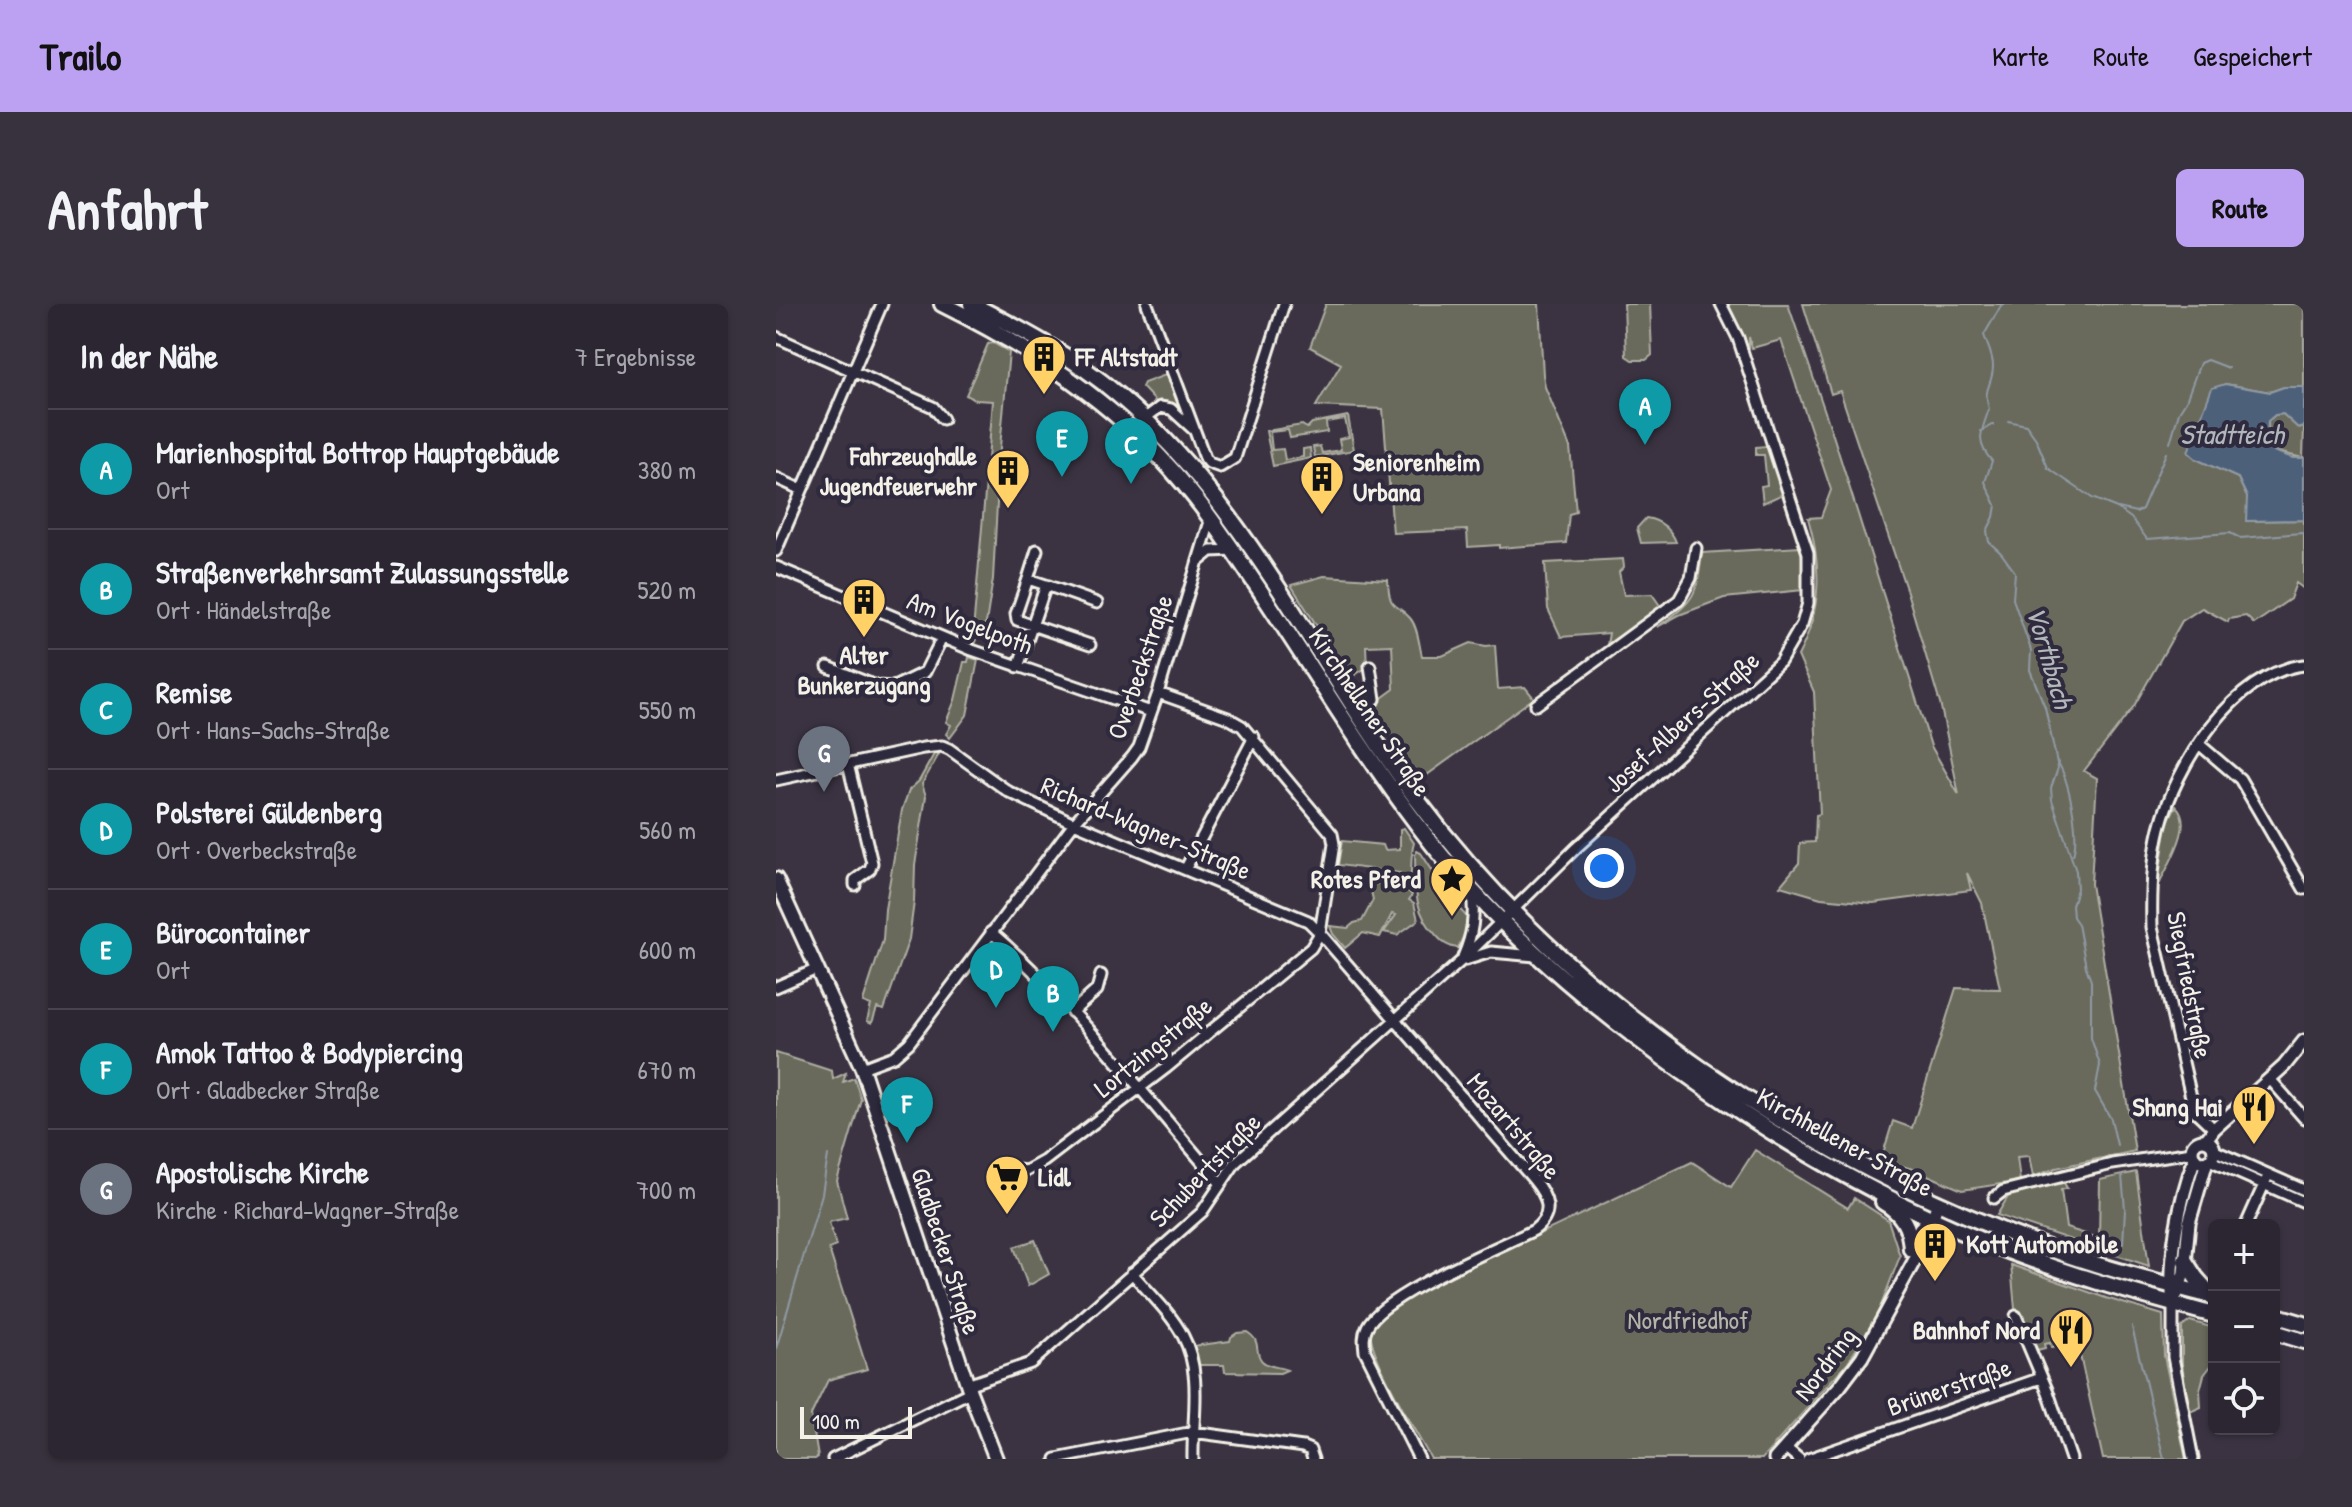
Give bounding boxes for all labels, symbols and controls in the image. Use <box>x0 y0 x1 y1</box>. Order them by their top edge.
text: Trailo <box>40 30 121 82</box>
text: Karte <box>1992 37 2049 75</box>
text: Route <box>2093 37 2149 75</box>
text: Gespeichert <box>2193 37 2312 75</box>
button: Route <box>2176 169 2304 247</box>
text: Anfahrt <box>48 171 207 246</box>
text: In der Nähe <box>80 333 218 379</box>
building icon: FF Altstadt <box>1020 333 1068 396</box>
text: 7 Ergebnisse <box>575 339 696 374</box>
place label: FF Altstadt <box>1074 339 1178 374</box>
pin: A <box>1619 379 1671 445</box>
pin: E <box>1036 411 1088 477</box>
water label: Stadtteich <box>2180 415 2286 453</box>
pin: C <box>1105 418 1157 484</box>
text: Marienhospital Bottrop Hauptgebäude <box>156 432 559 472</box>
place label: Fahrzeughalle Jugendfeuerwehr <box>819 438 978 504</box>
place label: Seniorenheim Urbana <box>1353 444 1481 509</box>
building icon: Fahrzeughalle Jugendfeuerwehr <box>984 447 1032 510</box>
text: A <box>100 452 112 487</box>
text: 380 m <box>638 452 696 487</box>
building icon: Seniorenheim Urbana <box>1298 453 1346 516</box>
text: Ort <box>156 472 189 507</box>
text: Straßenverkehrsamt Zulassungsstelle <box>156 552 569 592</box>
text: B <box>99 572 113 607</box>
text: 520 m <box>638 572 696 607</box>
building icon: Alter Bunkerzugang <box>840 576 888 639</box>
street label: Am Vogelpoth <box>902 583 1038 663</box>
street label: Overbeckstraße <box>1098 590 1181 744</box>
text: Ort · Händelstraße <box>156 592 331 627</box>
water label: Vorthbach <box>2017 602 2083 715</box>
street label: Kirchhellener Straße <box>1301 620 1440 803</box>
place label: Alter Bunkerzugang <box>797 637 931 703</box>
street label: Josef-Albers-Straße <box>1597 643 1766 800</box>
text: Remise <box>156 672 232 712</box>
text: C <box>99 692 113 727</box>
text: 550 m <box>639 692 696 727</box>
text: Ort · Hans-Sachs-Straße <box>156 712 390 747</box>
pin: G <box>798 726 850 792</box>
street label: Richard-Wagner-Straße <box>1036 767 1257 888</box>
text: Polsterei Güldenberg <box>156 792 382 832</box>
text: D <box>100 812 112 847</box>
text: 560 m <box>639 812 696 847</box>
text: Ort · Overbeckstraße <box>156 832 357 867</box>
your location <box>1584 848 1624 888</box>
place icon: Rotes Pferd <box>1428 855 1476 918</box>
place label: Rotes Pferd <box>1311 861 1422 896</box>
street label: Siegfriedstraße <box>2159 909 2222 1061</box>
text: Bürocontainer <box>156 912 310 952</box>
text: E <box>100 932 112 967</box>
text: 600 m <box>639 932 696 967</box>
pin: D <box>970 942 1022 1008</box>
text: Ort <box>156 952 189 987</box>
pin: B <box>1027 966 1079 1032</box>
street label: Lortzingstraße <box>1086 988 1219 1105</box>
text: Amok Tattoo & Bodypiercing <box>156 1032 463 1072</box>
text: F <box>101 1052 111 1087</box>
text: 670 m <box>637 1052 696 1087</box>
street label: Mozartstraße <box>1459 1065 1569 1187</box>
text: Ort · Gladbecker Straße <box>156 1072 380 1107</box>
pin: F <box>881 1077 933 1143</box>
street label: Kirchhellener Straße <box>1751 1079 1940 1205</box>
restaurant icon: Shang Hai <box>2230 1083 2278 1146</box>
place label: Shang Hai <box>2132 1089 2223 1125</box>
street label: Schubertstraße <box>1141 1105 1268 1235</box>
text: Apostolische Kirche <box>156 1152 369 1192</box>
supermarket icon: Lidl <box>983 1153 1031 1216</box>
place label: Lidl <box>1038 1159 1072 1194</box>
street label: Gladbecker Straße <box>903 1163 990 1339</box>
text: G <box>100 1172 112 1207</box>
text: 700 m <box>636 1172 696 1207</box>
text: Kirche · Richard-Wagner-Straße <box>156 1192 459 1227</box>
map controls <box>2208 1219 2280 1435</box>
button: + <box>2208 1219 2280 1291</box>
building icon: Kott Automobile <box>1911 1220 1959 1283</box>
place label: Kott Automobile <box>1966 1226 2119 1261</box>
button: − <box>2208 1291 2280 1363</box>
park label: Nordfriedhof <box>1628 1302 1749 1337</box>
restaurant icon: Bahnhof Nord <box>2047 1306 2095 1369</box>
place label: Bahnhof Nord <box>1913 1312 2041 1347</box>
street label: Nordring <box>1785 1320 1864 1408</box>
street label: Brünerstraße <box>1882 1349 2016 1424</box>
button: locate <box>2208 1363 2280 1435</box>
scale bar <box>800 1403 912 1439</box>
text: 100 m <box>812 1406 860 1436</box>

